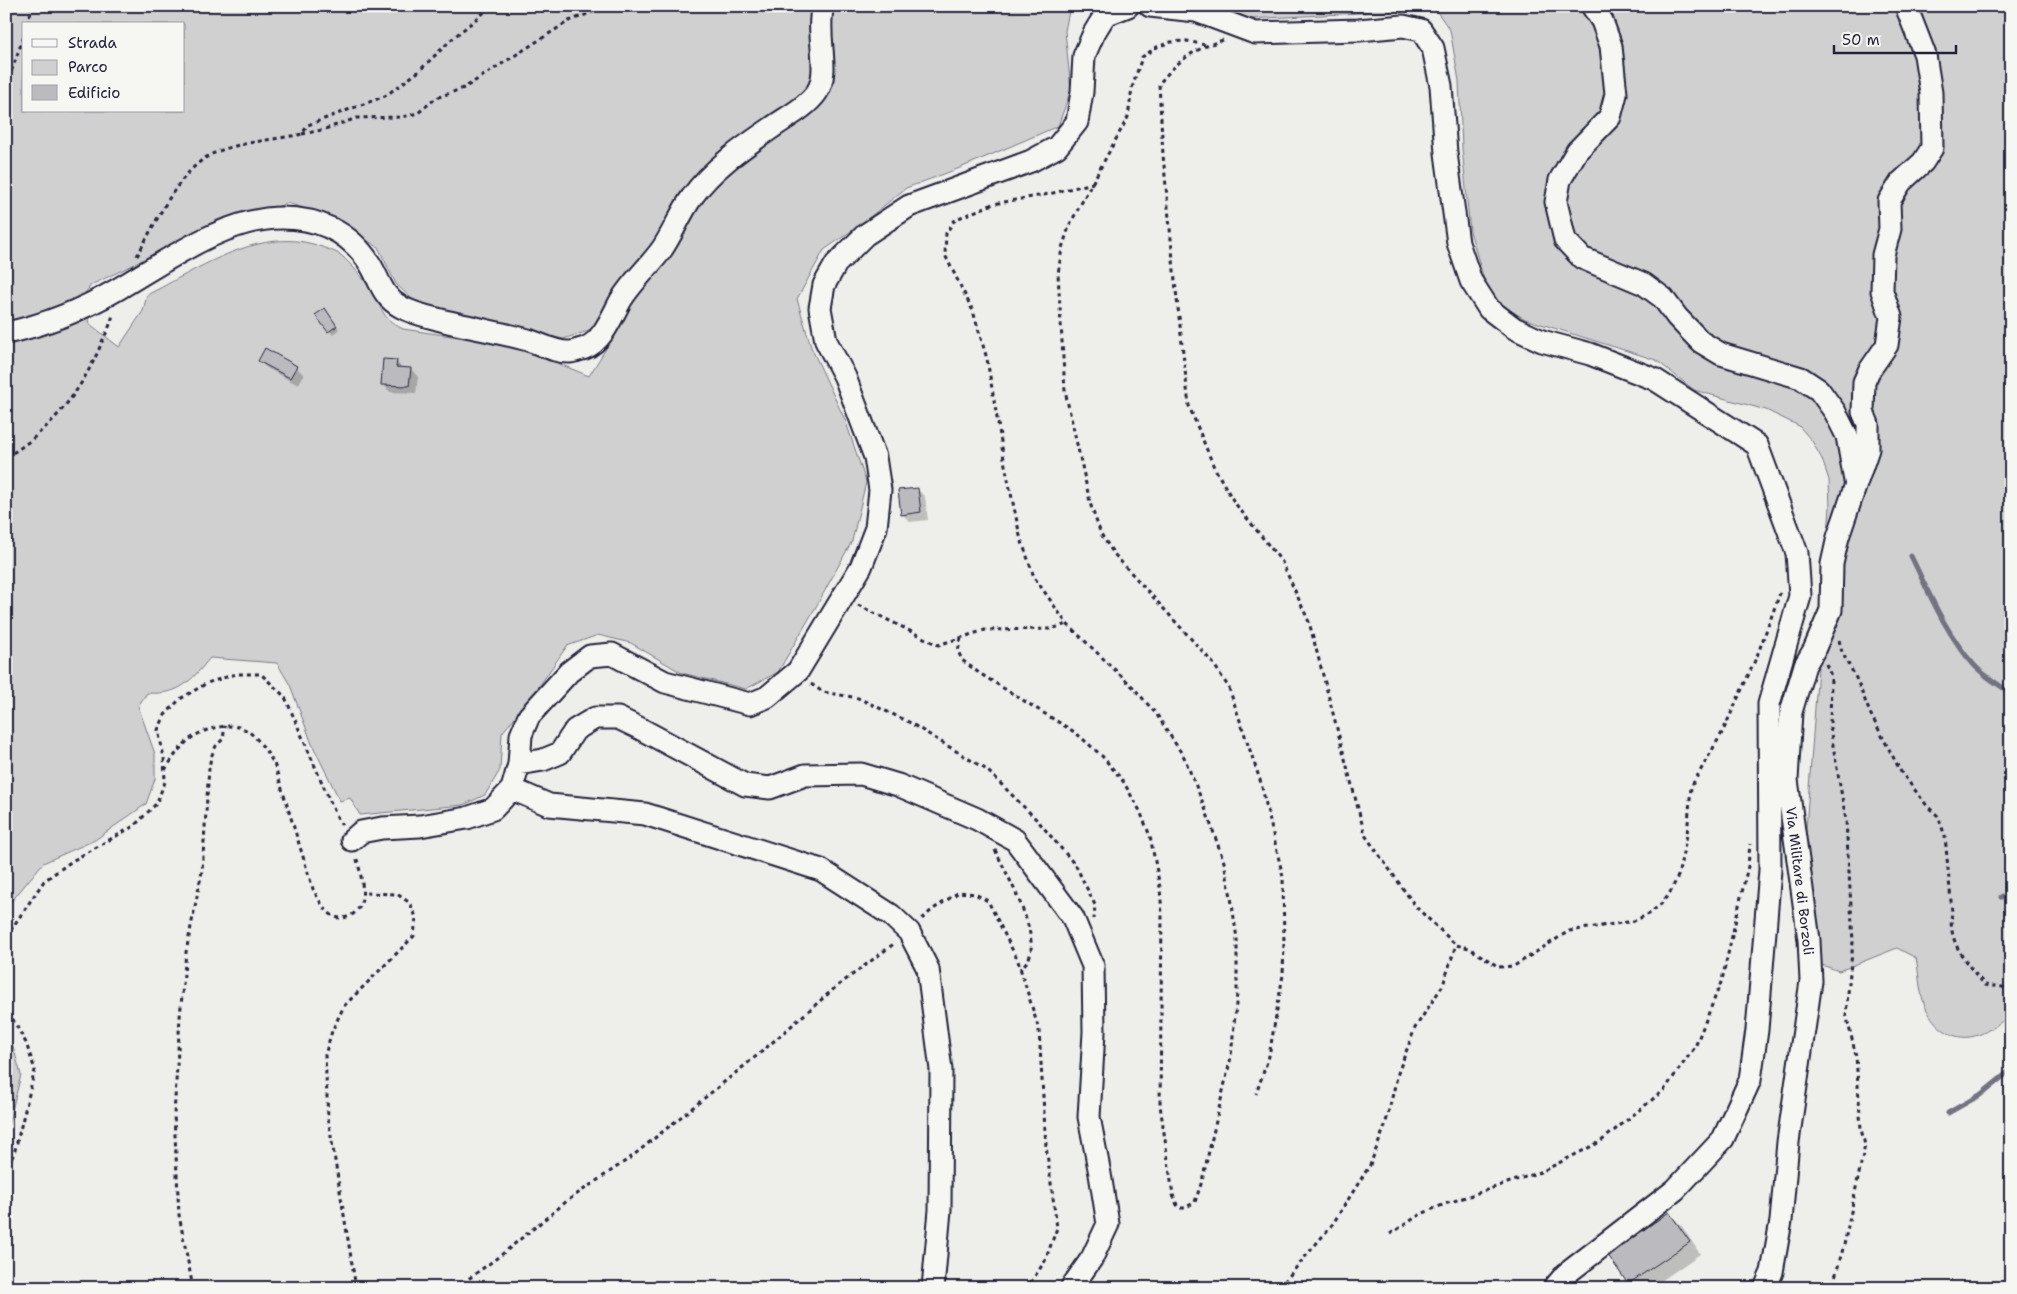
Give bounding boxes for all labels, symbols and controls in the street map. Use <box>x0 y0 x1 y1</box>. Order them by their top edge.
legend <box>22 22 185 112</box>
scale bar <box>1834 22 1957 54</box>
text: 50 m <box>1842 30 1880 50</box>
text: Strada <box>68 33 117 53</box>
text: Parco <box>68 57 108 77</box>
text: Edificio <box>68 83 120 103</box>
street label: Via Militare di Borzoli <box>1782 806 1818 956</box>

